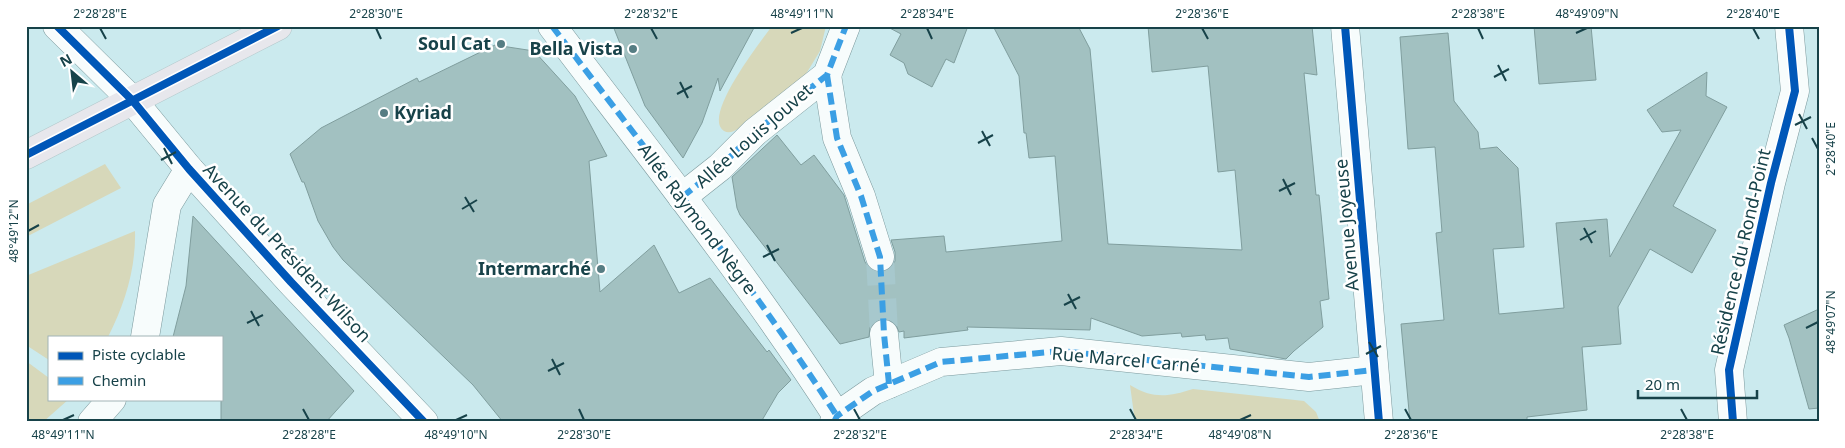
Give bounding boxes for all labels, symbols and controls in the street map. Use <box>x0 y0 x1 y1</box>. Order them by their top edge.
text: 2°28'28"E <box>73 5 127 22</box>
text: 2°28'30"E <box>349 5 403 22</box>
text: 2°28'32"E <box>624 5 678 22</box>
text: 48°49'11"N <box>770 5 834 22</box>
text: 2°28'34"E <box>900 5 954 22</box>
text: 2°28'36"E <box>1175 5 1229 22</box>
text: 2°28'38"E <box>1451 5 1505 22</box>
text: 48°49'09"N <box>1555 5 1619 22</box>
text: 2°28'40"E <box>1726 5 1780 22</box>
place label: Soul Cat <box>418 31 491 55</box>
place label: Bella Vista <box>529 36 623 60</box>
marker: Soul Cat <box>495 38 507 50</box>
marker: Bella Vista <box>627 43 639 55</box>
north arrow <box>48 48 98 98</box>
text: N <box>56 49 75 71</box>
street label: Allée Louis Jouvet <box>690 77 817 193</box>
place label: Kyriad <box>394 100 452 124</box>
marker: Kyriad <box>378 107 390 119</box>
text: 2°28'40"E <box>1822 122 1839 176</box>
street label: Allée Raymond Nègre <box>633 138 762 299</box>
street label: Résidence du Rond-Point <box>1705 146 1776 357</box>
street label: Avenue du Président Wilson <box>198 158 377 347</box>
street label: Avenue Joyeuse <box>1328 158 1364 292</box>
text: 48°49'12"N <box>5 199 22 263</box>
place label: Intermarché <box>478 256 591 280</box>
marker: Intermarché <box>595 263 607 275</box>
text: 48°49'07"N <box>1822 290 1839 354</box>
legend <box>48 336 222 400</box>
street label: Rue Marcel Carné <box>1051 341 1201 377</box>
text: Piste cyclable <box>92 344 186 364</box>
scale bar <box>1638 368 1756 400</box>
text: Chemin <box>92 370 146 390</box>
text: 20 m <box>1645 374 1680 394</box>
text: 48°49'11"N <box>31 426 95 443</box>
text: 2°28'28"E <box>282 426 336 443</box>
text: 48°49'10"N <box>424 426 488 443</box>
text: 2°28'30"E <box>557 426 611 443</box>
text: 2°28'32"E <box>833 426 887 443</box>
text: 2°28'34"E <box>1109 426 1163 443</box>
text: 48°49'08"N <box>1208 426 1272 443</box>
text: 2°28'36"E <box>1384 426 1438 443</box>
text: 2°28'38"E <box>1660 426 1714 443</box>

